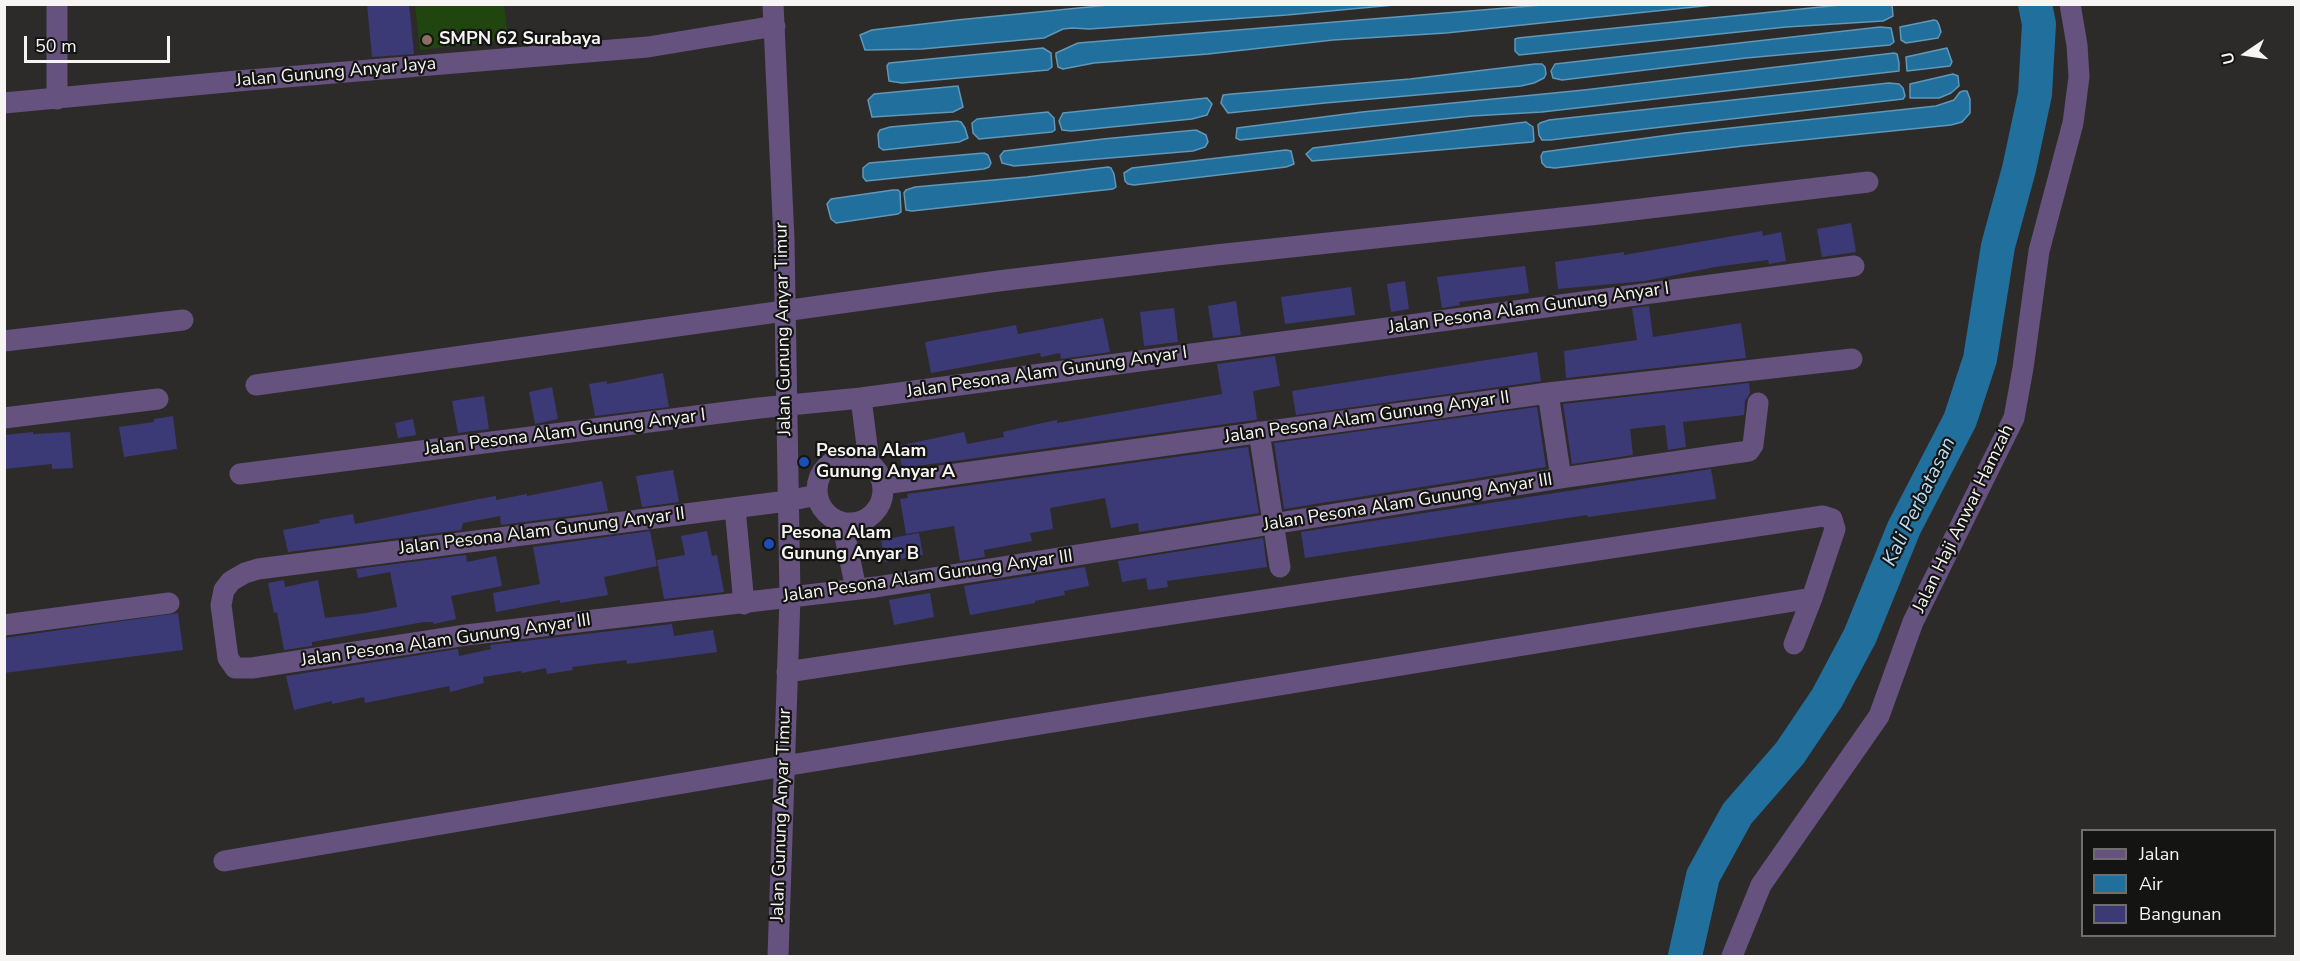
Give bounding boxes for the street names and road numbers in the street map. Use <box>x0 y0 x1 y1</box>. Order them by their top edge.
street label: Jalan Gunung Anyar Jaya <box>235 53 437 93</box>
street label: Jalan Gunung Anyar Timur <box>771 222 797 436</box>
street label: Jalan Pesona Alam Gunung Anyar I <box>1387 279 1671 339</box>
street label: Jalan Pesona Alam Gunung Anyar I <box>905 343 1189 403</box>
street label: Jalan Pesona Alam Gunung Anyar II <box>1223 387 1511 449</box>
street label: Jalan Pesona Alam Gunung Anyar I <box>423 405 707 461</box>
street label: Jalan Haji Anwar Hamzah <box>1909 421 2019 617</box>
street label: Jalan Pesona Alam Gunung Anyar III <box>1262 469 1554 537</box>
street label: Jalan Pesona Alam Gunung Anyar II <box>398 504 686 560</box>
street label: Jalan Pesona Alam Gunung Anyar III <box>782 546 1074 608</box>
street label: Jalan Pesona Alam Gunung Anyar III <box>300 610 592 672</box>
street label: Jalan Gunung Anyar Timur <box>767 708 797 922</box>

